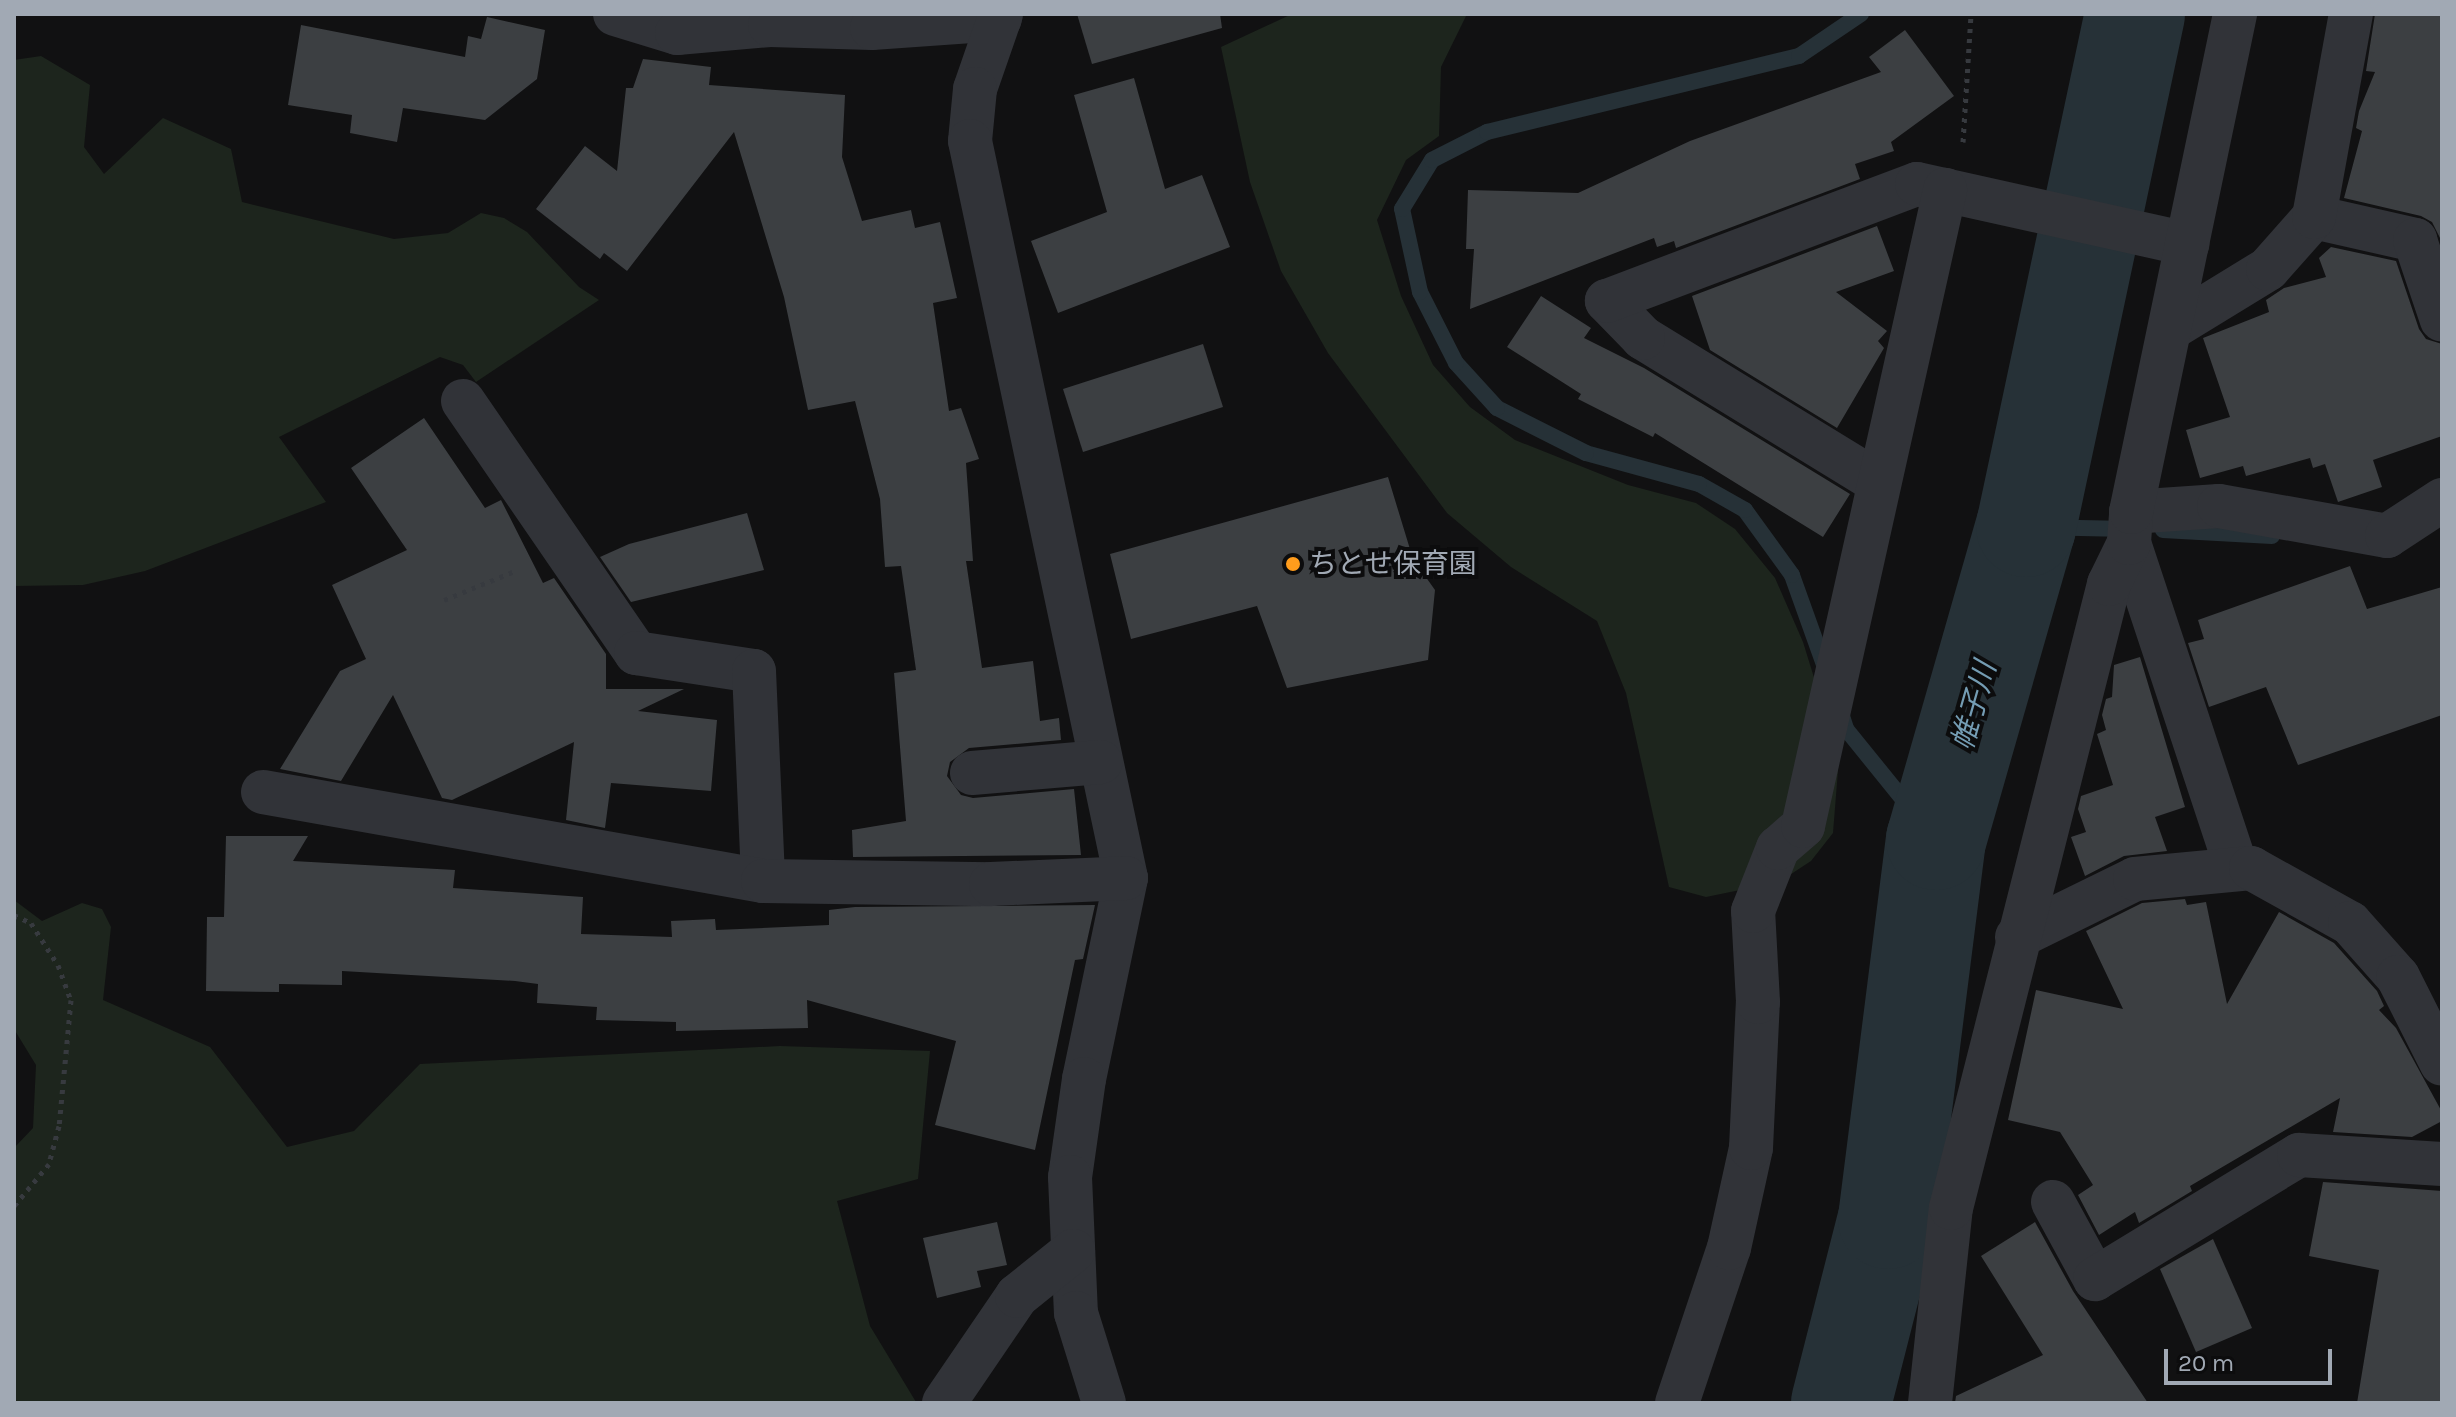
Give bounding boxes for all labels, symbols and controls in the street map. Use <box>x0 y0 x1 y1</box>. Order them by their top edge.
place label: ちとせ保育園 <box>1309 547 1477 581</box>
marker: ちとせ保育園 <box>1284 555 1302 573</box>
water label: 帷子川 <box>1944 658 2004 754</box>
scale bar <box>2168 1333 2336 1383</box>
text: 20 m <box>2178 1349 2234 1377</box>

